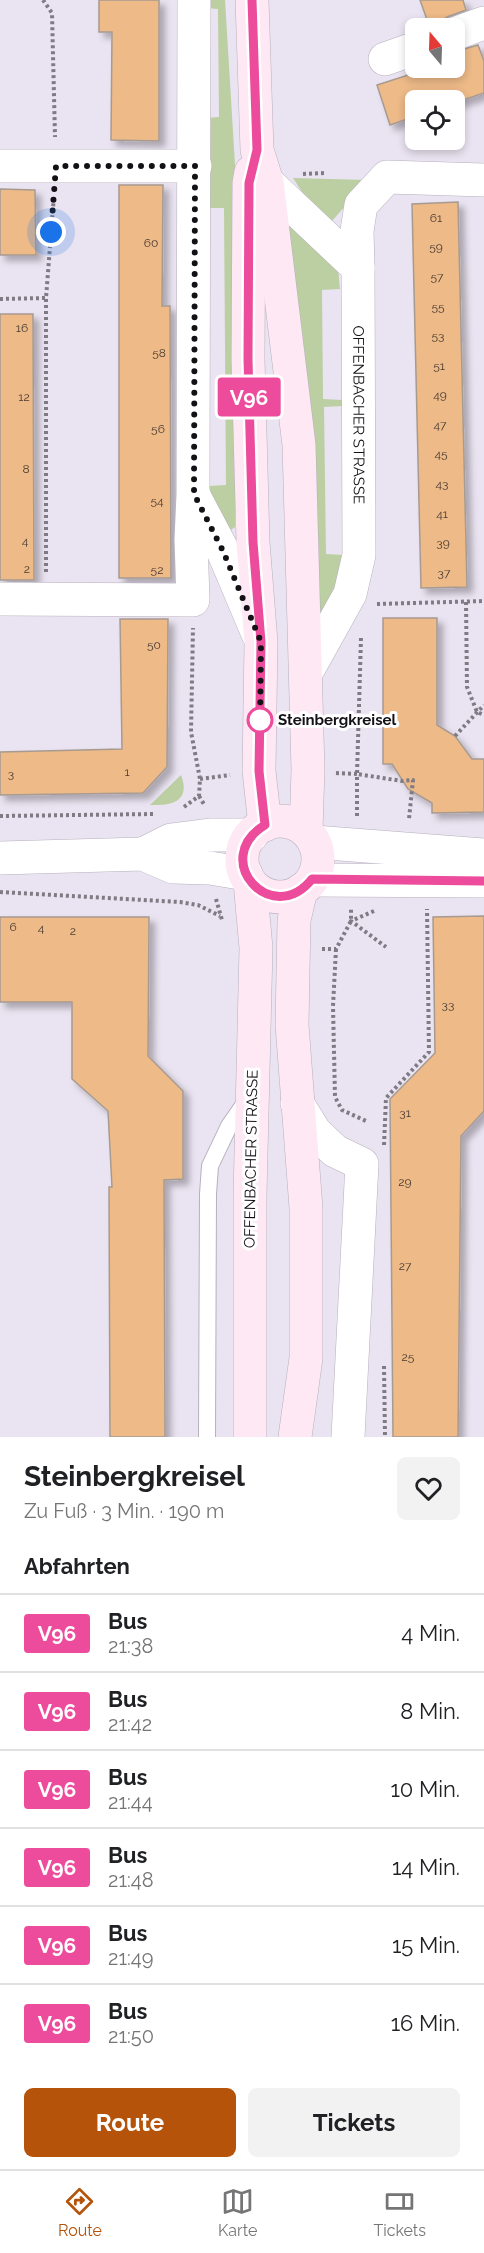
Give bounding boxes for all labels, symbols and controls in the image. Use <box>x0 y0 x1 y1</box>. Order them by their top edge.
north arrow <box>405 18 465 78</box>
map controls <box>405 18 465 150</box>
button: locate <box>405 90 465 150</box>
house number: 61 <box>430 211 442 225</box>
your location <box>36 217 66 247</box>
house number: 60 <box>144 236 158 250</box>
house number: 59 <box>429 240 443 254</box>
house number: 57 <box>431 270 444 284</box>
house number: 55 <box>431 300 445 314</box>
house number: 16 <box>16 321 28 335</box>
street label: OFFENBACHER STRASSE <box>349 325 368 504</box>
house number: 53 <box>432 329 444 343</box>
house number: 58 <box>152 346 166 360</box>
house number: 51 <box>433 359 445 373</box>
line badge: V96 <box>214 378 284 416</box>
text: V96 <box>230 385 268 410</box>
house number: 49 <box>433 388 447 402</box>
house number: 12 <box>18 390 30 404</box>
house number: 47 <box>434 418 447 432</box>
house number: 56 <box>151 422 165 436</box>
house number: 45 <box>434 447 448 461</box>
house number: 8 <box>22 462 30 476</box>
house number: 43 <box>436 477 448 491</box>
house number: 54 <box>150 494 164 508</box>
house number: 41 <box>436 507 448 521</box>
house number: 4 <box>22 534 29 548</box>
house number: 39 <box>436 536 450 550</box>
house number: 2 <box>24 562 30 576</box>
house number: 52 <box>151 563 163 577</box>
house number: 37 <box>438 566 451 580</box>
house number: 50 <box>147 638 161 652</box>
marker: Steinbergkreisel <box>247 707 273 733</box>
place label: Steinbergkreisel <box>278 711 397 729</box>
house number: 1 <box>124 765 130 779</box>
house number: 3 <box>8 767 14 781</box>
house number: 6 <box>9 920 17 934</box>
house number: 4 <box>38 921 45 935</box>
house number: 2 <box>70 924 76 938</box>
house number: 33 <box>442 998 454 1012</box>
street label: OFFENBACHER STRASSE <box>240 1070 262 1248</box>
house number: 31 <box>399 1106 411 1120</box>
house number: 29 <box>398 1175 412 1189</box>
house number: 27 <box>399 1259 412 1273</box>
house number: 25 <box>402 1350 415 1364</box>
button: heart <box>397 1457 460 1520</box>
text: Steinbergkreisel <box>24 1460 245 1493</box>
text: Zu Fuß · 3 Min. · 190 m <box>24 1499 224 1523</box>
text: Abfahrten <box>24 1553 130 1579</box>
text: Bus <box>108 1608 147 1634</box>
text: 4 Min. <box>401 1620 460 1646</box>
text: V96 <box>38 1621 76 1646</box>
text: 21:38 <box>108 1634 153 1658</box>
text: Bus <box>108 1686 147 1712</box>
text: 8 Min. <box>400 1698 460 1724</box>
text: V96 <box>38 1699 76 1724</box>
text: 21:42 <box>108 1712 152 1736</box>
text: Bus <box>108 1764 147 1790</box>
text: 10 Min. <box>390 1776 460 1802</box>
text: V96 <box>38 1777 76 1802</box>
text: 21:44 <box>108 1790 153 1814</box>
text: Bus <box>108 1842 147 1868</box>
text: 14 Min. <box>392 1854 460 1880</box>
text: V96 <box>38 1855 76 1880</box>
text: 21:48 <box>108 1868 154 1892</box>
text: Bus <box>108 1920 147 1946</box>
text: 15 Min. <box>392 1932 460 1958</box>
text: V96 <box>38 1933 76 1958</box>
text: 21:49 <box>108 1946 153 1970</box>
text: Bus <box>108 1998 147 2024</box>
text: 16 Min. <box>391 2010 460 2036</box>
text: V96 <box>38 2011 76 2036</box>
text: 21:50 <box>108 2024 154 2048</box>
button: Route <box>24 2088 236 2157</box>
button: Tickets <box>248 2088 460 2157</box>
tab: Route <box>58 2185 102 2240</box>
tab: Karte <box>218 2185 257 2240</box>
tab: Tickets <box>373 2185 426 2240</box>

